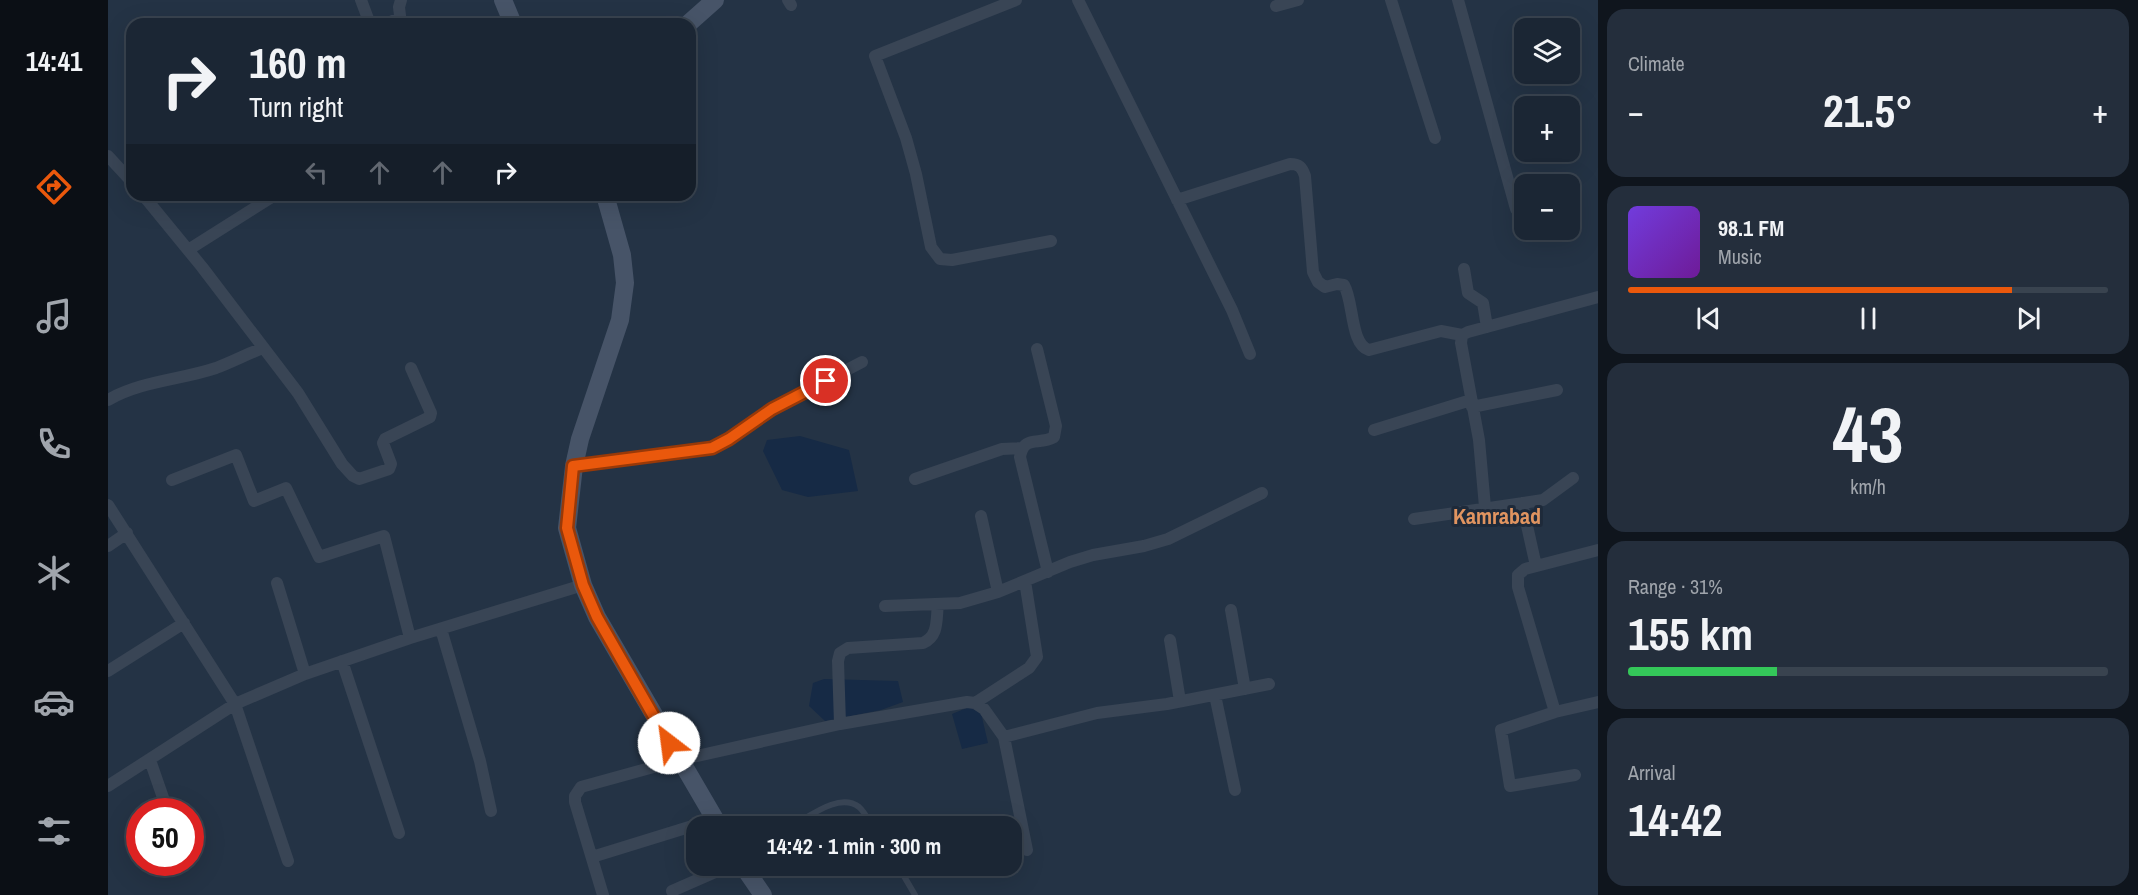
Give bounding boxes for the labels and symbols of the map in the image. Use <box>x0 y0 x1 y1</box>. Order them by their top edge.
pin <box>800 355 851 406</box>
district label: Kamrabad <box>1453 501 1541 531</box>
position arrow <box>637 711 701 775</box>
speed limit sign: 50 <box>126 798 204 876</box>

